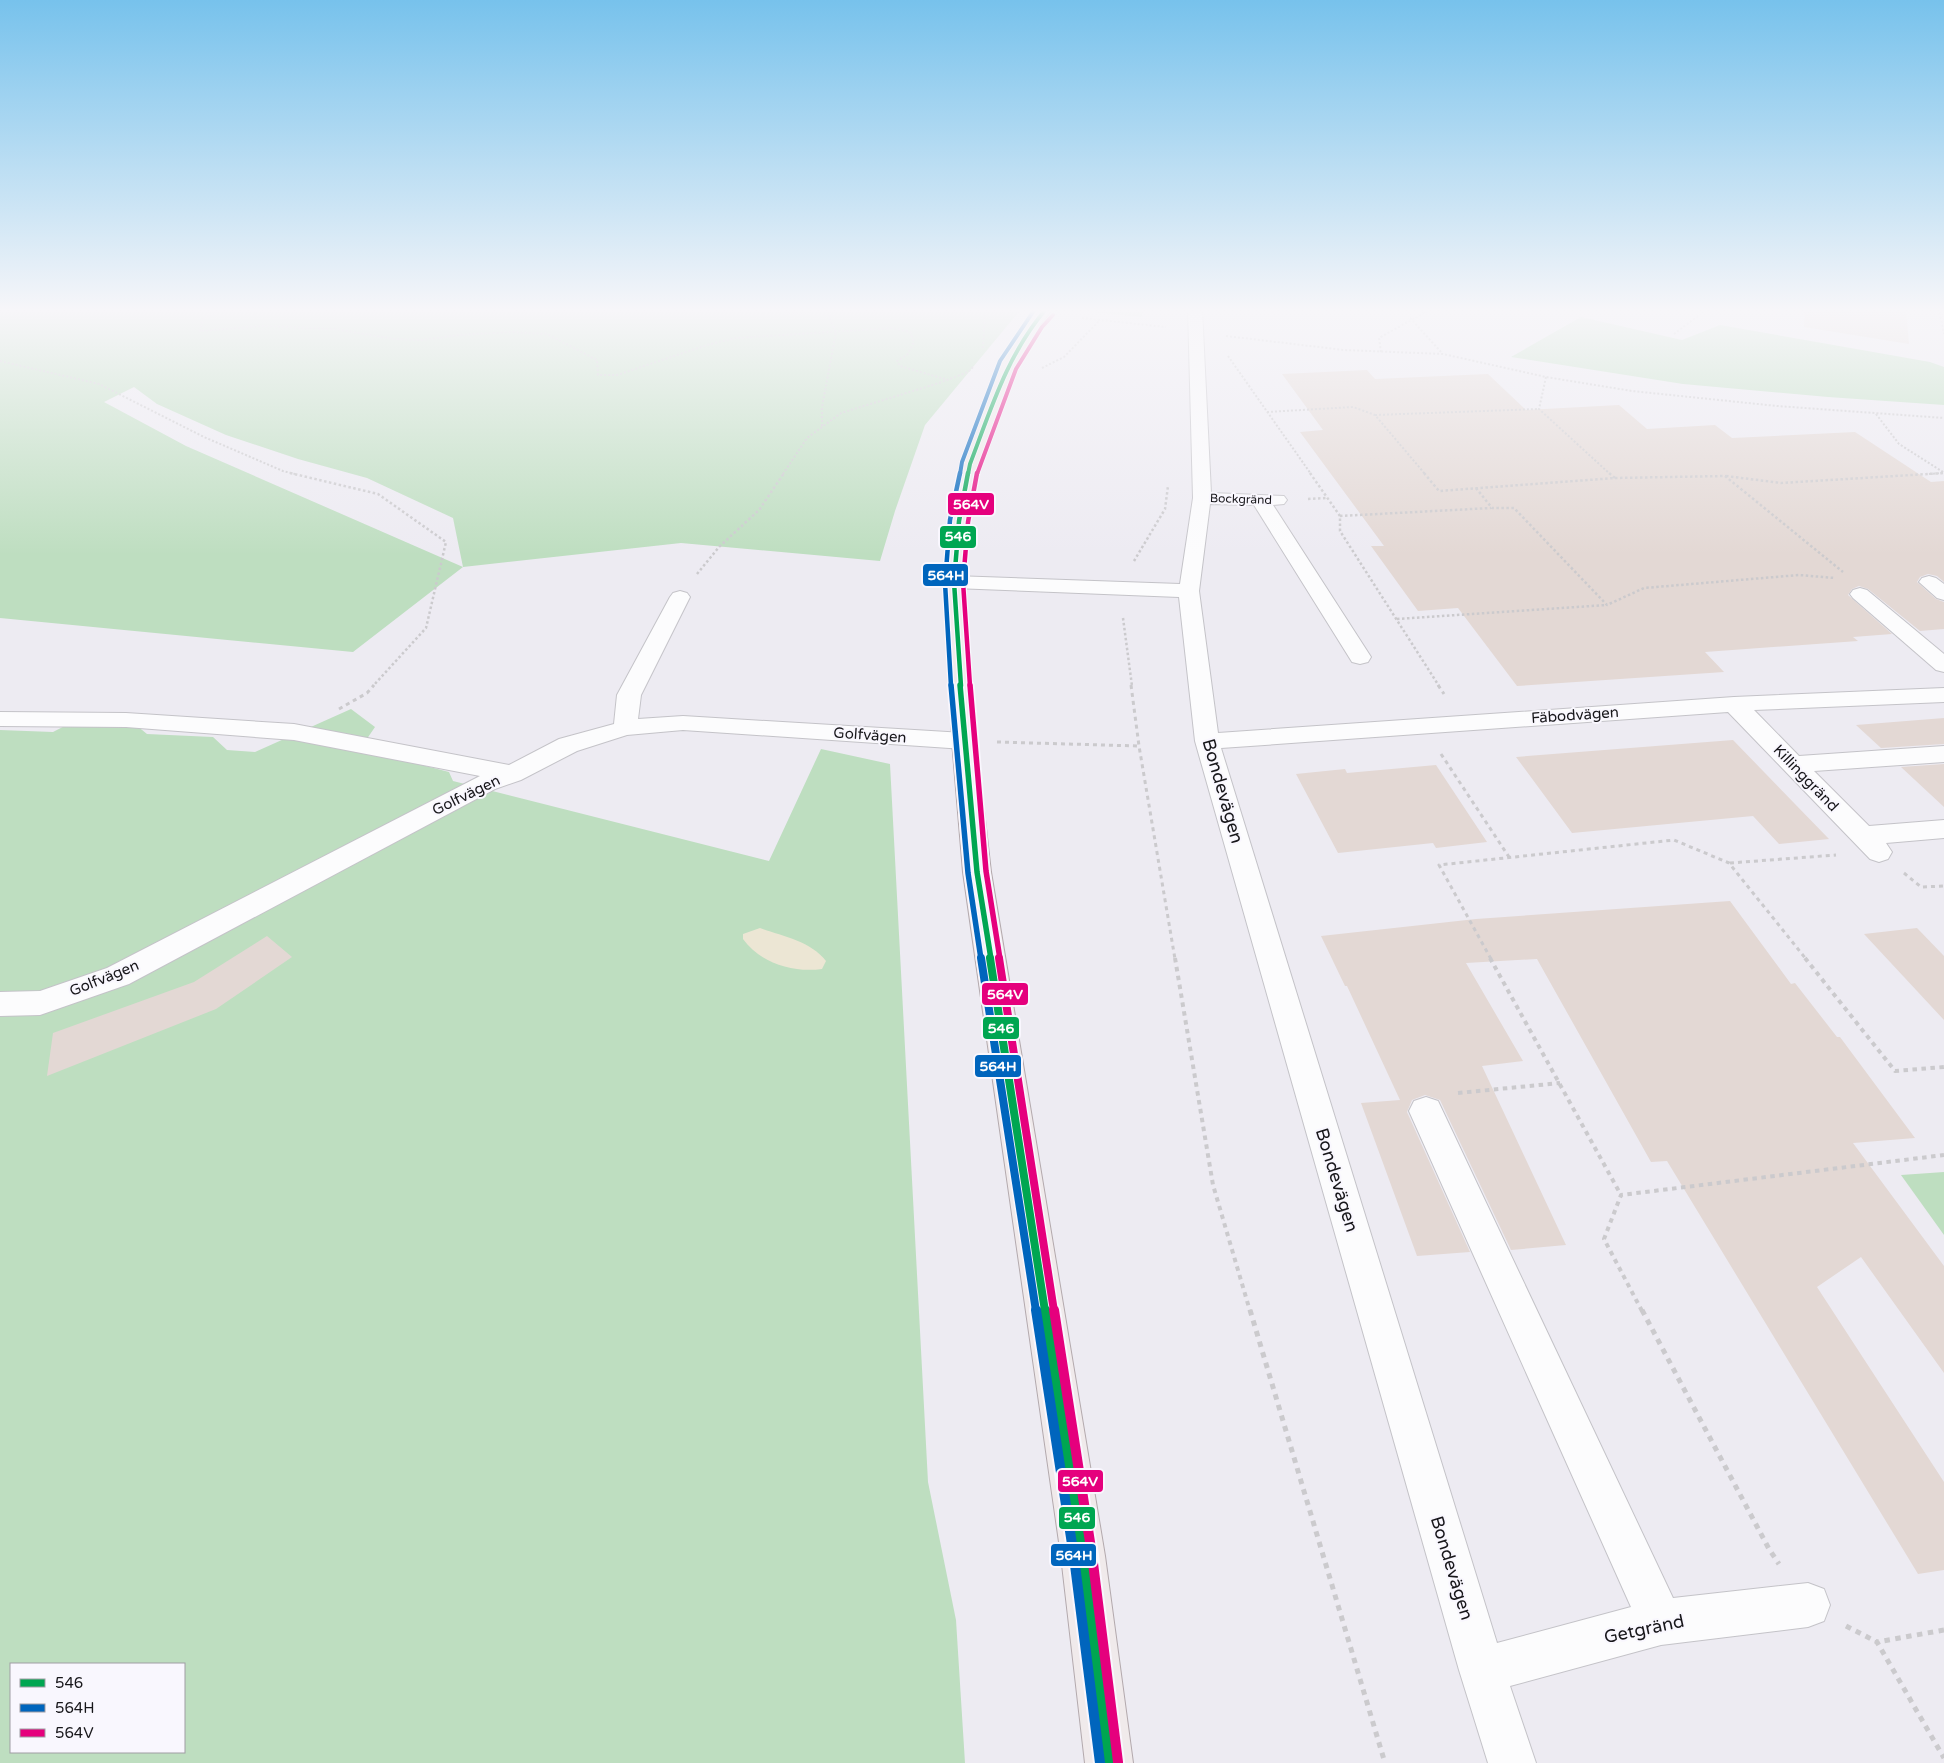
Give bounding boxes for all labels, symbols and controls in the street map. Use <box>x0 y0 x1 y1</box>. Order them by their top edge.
street label: Bockgränd <box>1210 491 1272 507</box>
line badge: 564V <box>947 492 995 516</box>
text: 564V <box>953 496 989 513</box>
line badge: 546 <box>939 525 977 549</box>
text: 546 <box>945 528 971 545</box>
line badge: 564H <box>922 563 969 587</box>
text: 564H <box>928 567 964 584</box>
street label: Fäbodvägen <box>1531 703 1619 727</box>
street label: Golfvägen <box>833 723 907 747</box>
street label: Bondevägen <box>1198 736 1248 846</box>
street label: Killinggränd <box>1770 741 1842 815</box>
street label: Golfvägen <box>429 771 503 819</box>
street label: Golfvägen <box>67 956 141 1000</box>
line badge: 564V <box>981 982 1029 1006</box>
text: 564V <box>987 986 1023 1003</box>
line badge: 546 <box>982 1016 1020 1040</box>
text: 546 <box>988 1020 1014 1037</box>
line badge: 564H <box>974 1054 1022 1078</box>
text: 564H <box>980 1058 1016 1075</box>
street label: Bondevägen <box>1311 1125 1363 1235</box>
line badge: 564V <box>1057 1469 1104 1493</box>
text: 564V <box>1062 1473 1098 1490</box>
line badge: 546 <box>1058 1506 1096 1530</box>
text: 546 <box>1064 1509 1090 1526</box>
street label: Bondevägen <box>1426 1513 1478 1623</box>
line badge: 564H <box>1050 1543 1097 1567</box>
text: 564H <box>1056 1547 1092 1564</box>
street label: Getgränd <box>1602 1610 1686 1648</box>
legend <box>10 1663 185 1753</box>
text: 546 <box>55 1674 83 1692</box>
text: 564H <box>55 1699 95 1717</box>
text: 564V <box>55 1724 94 1742</box>

